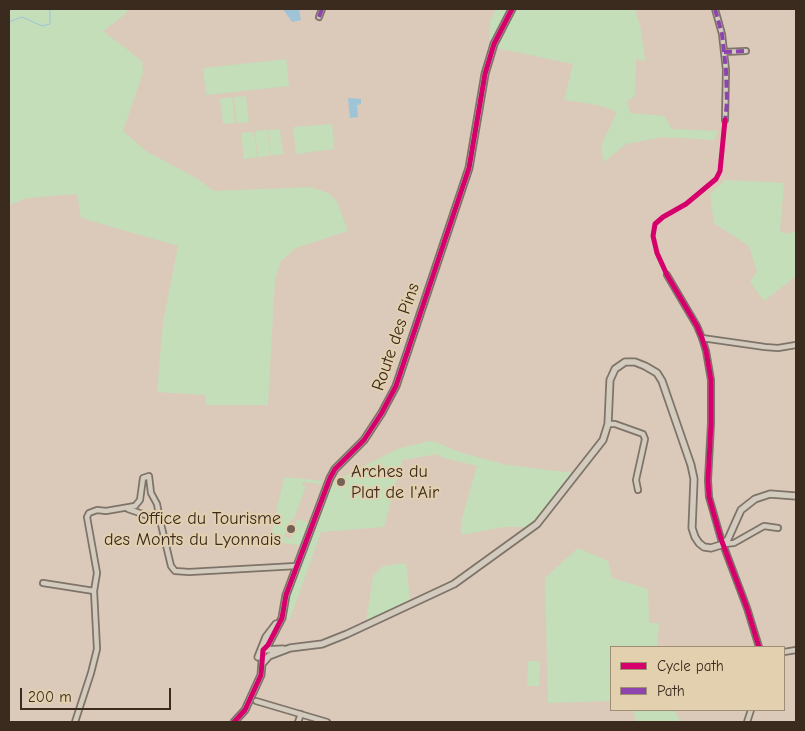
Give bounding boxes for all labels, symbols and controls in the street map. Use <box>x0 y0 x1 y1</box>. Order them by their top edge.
street label: Route des Pins <box>367 280 425 394</box>
place label: Arches du Plat de l'Air <box>351 461 439 504</box>
marker: Arches du Plat de l'Air <box>335 476 347 488</box>
place label: Office du Tourisme des Monts du Lyonnais <box>104 508 281 550</box>
marker: Office du Tourisme des Monts du Lyonnais <box>285 523 297 535</box>
legend <box>610 646 785 711</box>
text: Cycle path <box>657 657 724 675</box>
scale bar <box>22 678 174 710</box>
text: Path <box>657 682 685 700</box>
text: 200 m <box>28 688 72 706</box>

